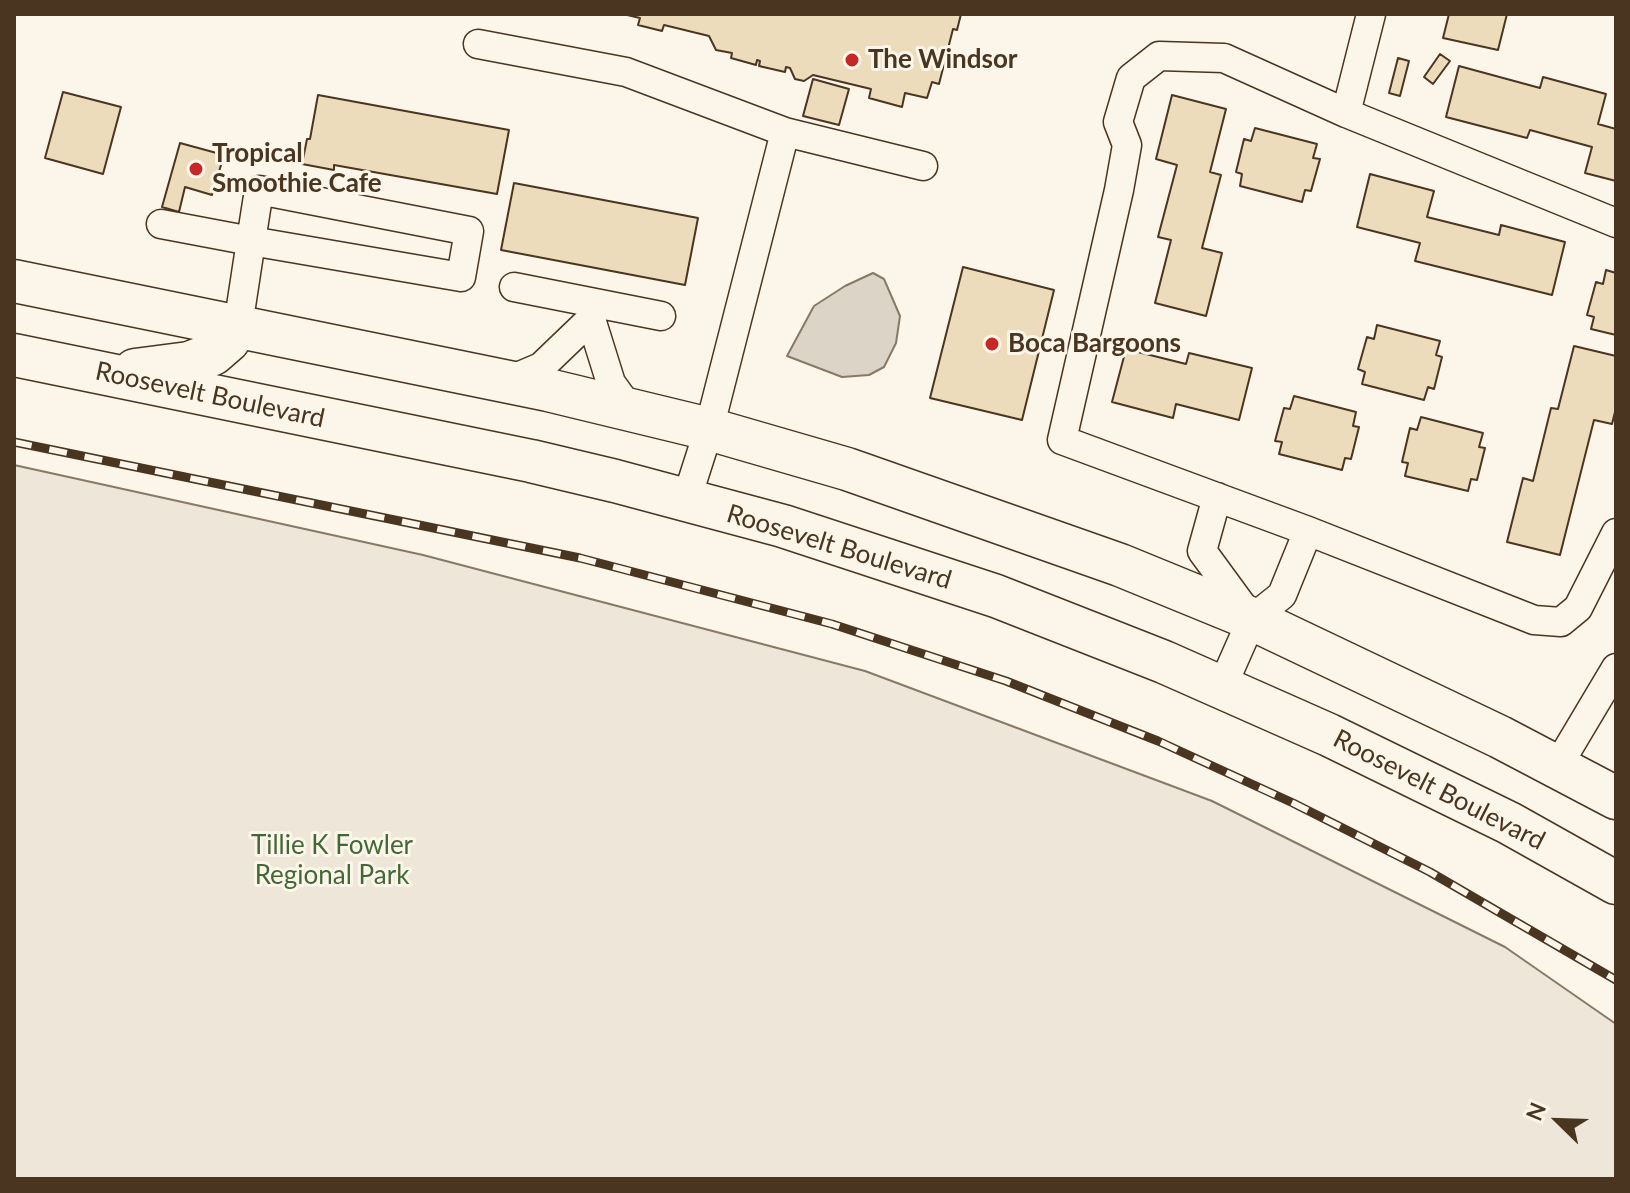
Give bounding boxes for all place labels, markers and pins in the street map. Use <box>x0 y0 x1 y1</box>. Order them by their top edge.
place label: The Windsor <box>868 44 1018 76</box>
marker: The Windsor <box>843 51 861 69</box>
place label: Tropical Smoothie Cafe <box>212 138 382 200</box>
marker: Tropical Smoothie Cafe <box>187 160 205 178</box>
place label: Boca Bargoons <box>1008 328 1181 360</box>
marker: Boca Bargoons <box>983 335 1001 353</box>

